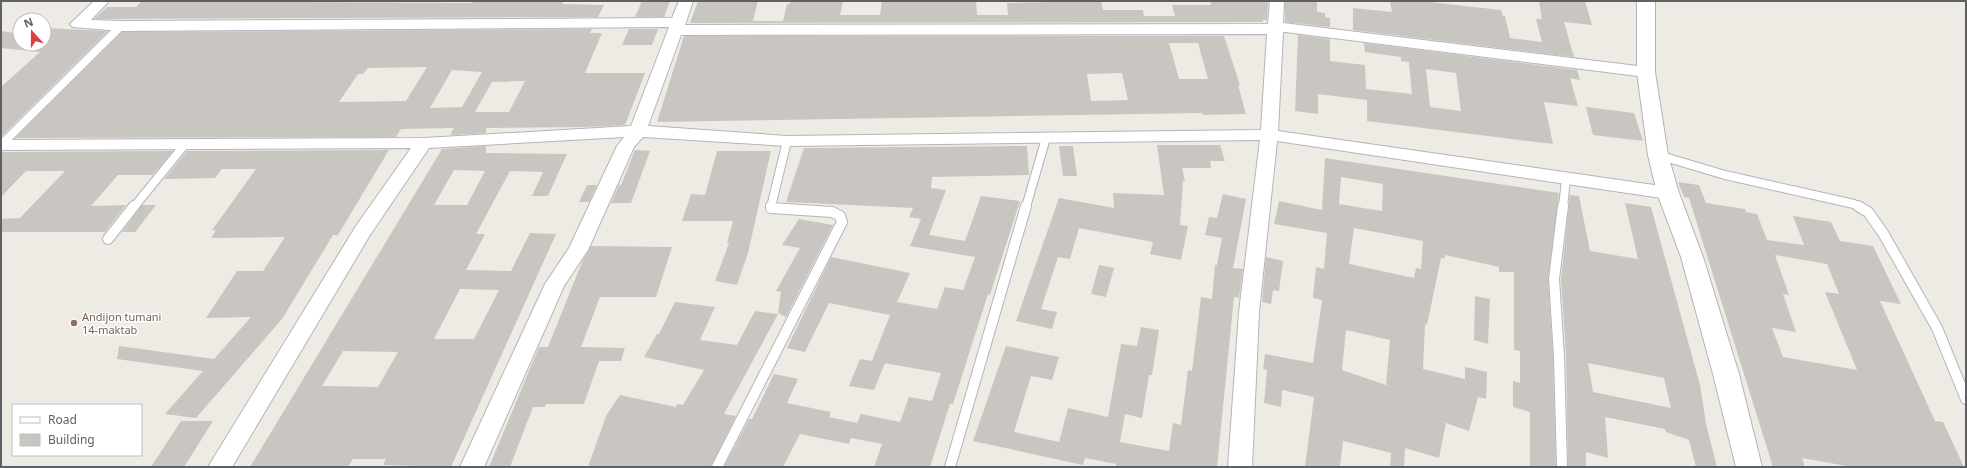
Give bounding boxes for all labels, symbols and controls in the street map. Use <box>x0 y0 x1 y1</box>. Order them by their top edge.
north arrow <box>12 12 52 52</box>
text: N <box>21 14 35 31</box>
place label: Andijon tumani 14-maktab <box>82 309 161 337</box>
marker: Andijon tumani 14-maktab <box>69 318 79 328</box>
legend <box>12 404 142 456</box>
text: Road <box>48 411 77 428</box>
text: Building <box>48 431 95 448</box>

